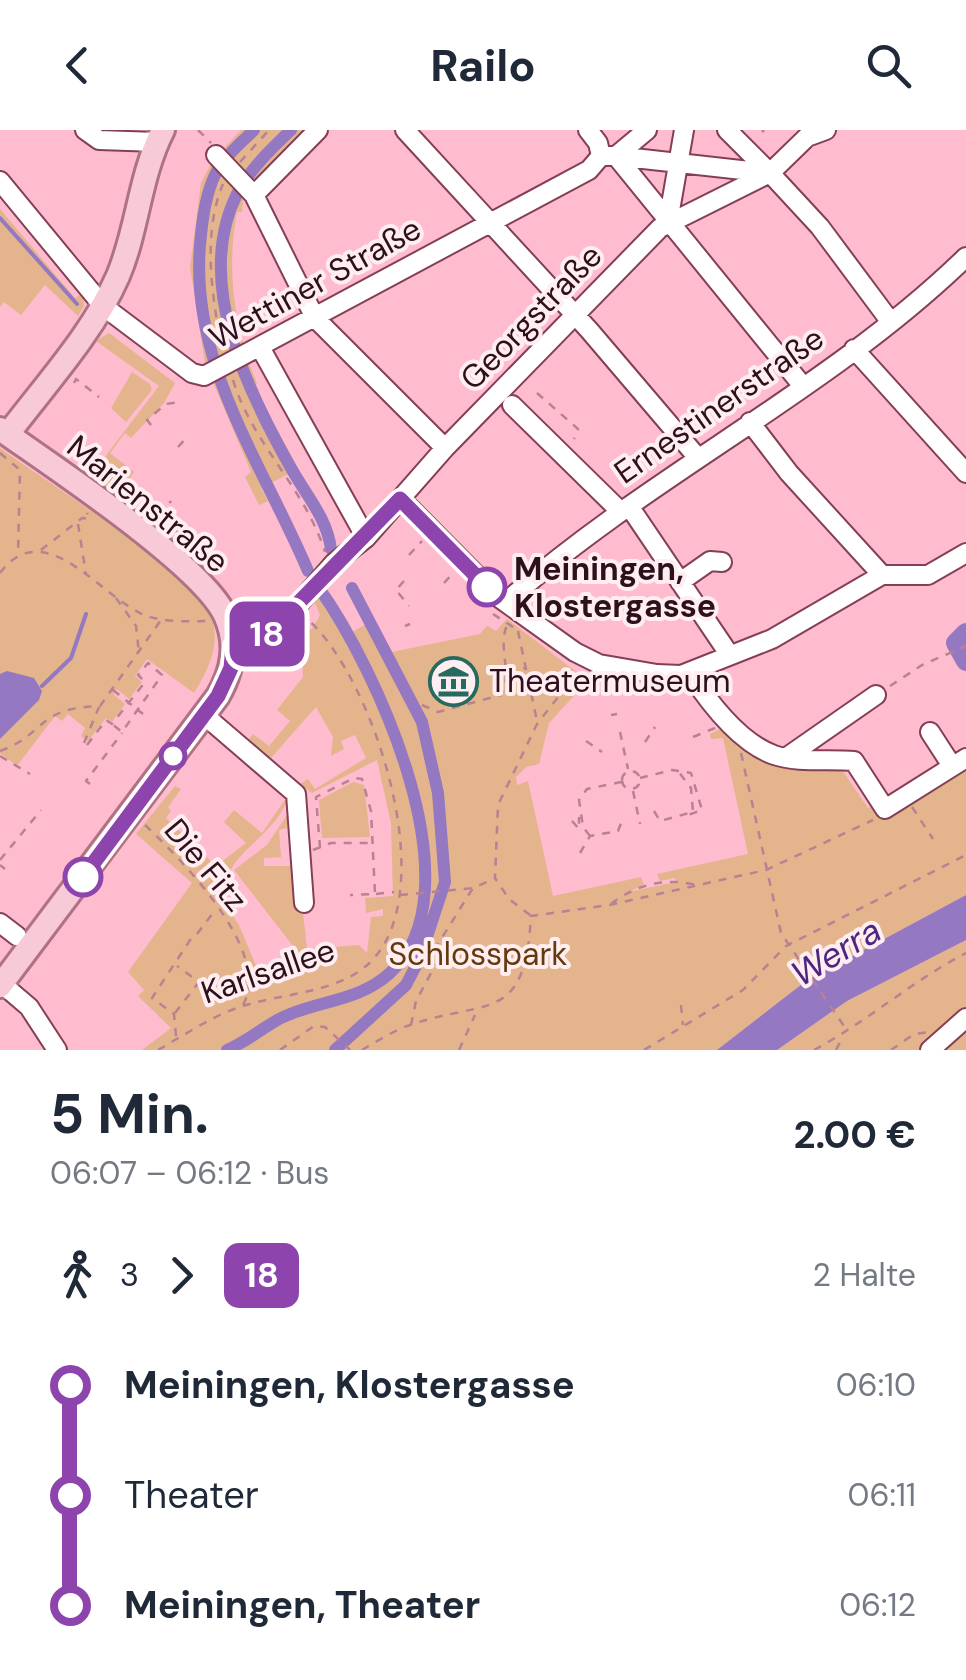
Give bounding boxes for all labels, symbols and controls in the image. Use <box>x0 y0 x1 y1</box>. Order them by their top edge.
text: Railo <box>430 36 536 95</box>
icon: back <box>50 38 105 93</box>
icon: search <box>861 38 916 93</box>
street label: Wettiner Straße <box>202 207 428 359</box>
street label: Georgstraße <box>451 235 611 399</box>
street label: Ernestinerstraße <box>606 317 832 493</box>
street label: Marienstraße <box>58 426 238 582</box>
place label: Meiningen, Klostergasse <box>514 548 716 627</box>
marker: Meiningen, Klostergasse <box>468 568 506 606</box>
line badge: 18 <box>222 602 312 666</box>
text: 18 <box>250 611 284 657</box>
museum icon: Theatermuseum <box>428 655 480 707</box>
place label: Theatermuseum <box>489 660 731 702</box>
unlabelled marker <box>160 743 186 769</box>
street label: Die Fitz <box>155 810 257 920</box>
unlabelled marker <box>64 858 102 896</box>
water label: Werra <box>782 907 890 997</box>
street label: Karlsallee <box>196 929 340 1013</box>
park label: Schlosspark <box>389 933 567 975</box>
text: 5 Min. <box>50 1078 209 1150</box>
text: 2.00 € <box>794 1110 916 1160</box>
text: 06:07 – 06:12 · Bus <box>50 1152 329 1194</box>
icon: walk <box>50 1248 105 1303</box>
icon: forward <box>154 1248 209 1303</box>
text: 18 <box>244 1252 279 1298</box>
text: 3 <box>120 1254 139 1296</box>
text: 2 Halte <box>812 1254 916 1296</box>
text: Meiningen, Klostergasse <box>124 1360 575 1410</box>
text: 06:10 <box>836 1364 916 1406</box>
text: Theater <box>124 1470 259 1520</box>
text: 06:11 <box>848 1474 916 1516</box>
text: Meiningen, Theater <box>124 1580 480 1630</box>
text: 06:12 <box>839 1584 916 1626</box>

